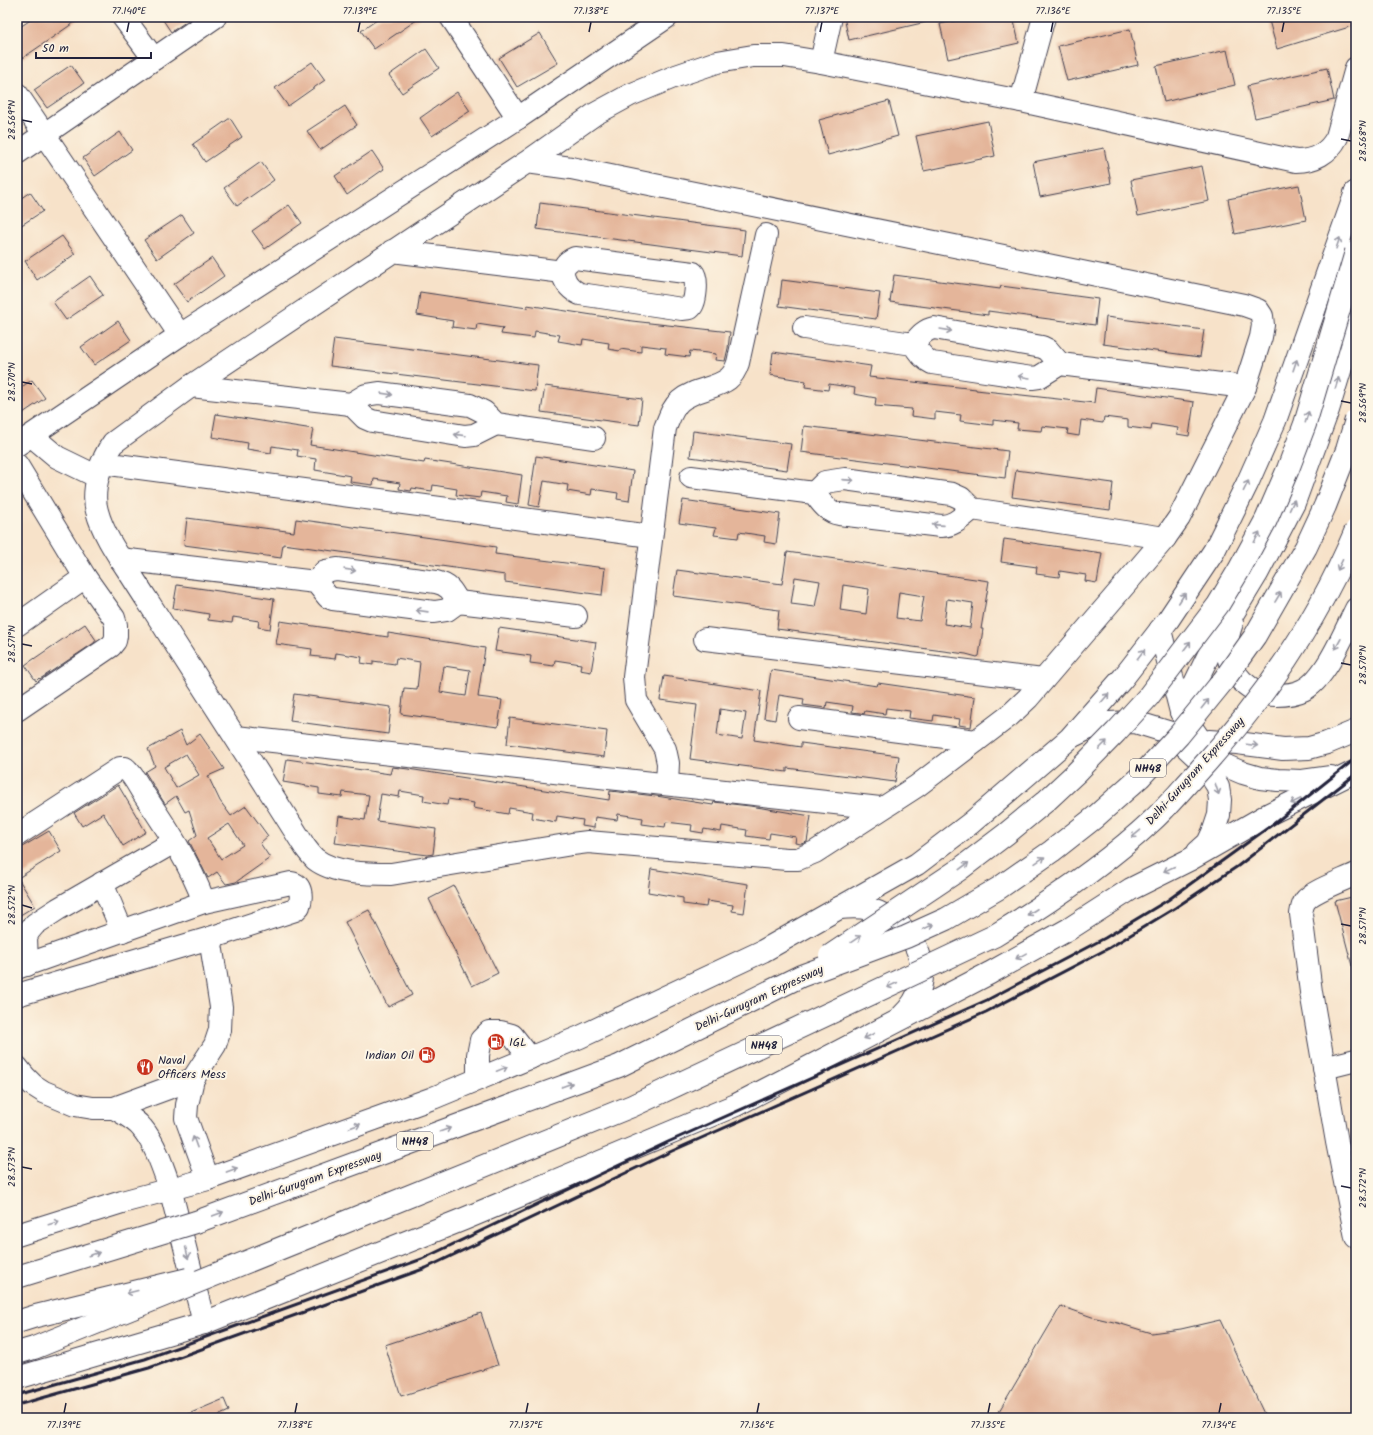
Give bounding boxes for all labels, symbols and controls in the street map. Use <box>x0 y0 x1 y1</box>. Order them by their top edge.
text: 77.140°E <box>112 3 147 19</box>
text: 77.139°E <box>343 3 378 19</box>
text: 77.138°E <box>573 3 610 19</box>
text: 77.137°E <box>805 3 840 19</box>
text: 77.136°E <box>1035 3 1072 19</box>
text: 77.135°E <box>1266 3 1303 19</box>
scale bar <box>36 34 151 60</box>
text: 50 m <box>42 39 69 58</box>
text: 28.569°N <box>4 100 20 140</box>
text: 28.568°N <box>1355 120 1371 162</box>
one-way arrow <box>1335 237 1343 249</box>
one-way arrow <box>939 326 952 334</box>
one-way arrow <box>1292 359 1299 372</box>
text: 28.570°N <box>4 362 20 402</box>
one-way arrow <box>1018 373 1031 381</box>
one-way arrow <box>1334 377 1341 390</box>
text: 28.569°N <box>1355 383 1371 423</box>
one-way arrow <box>380 390 393 398</box>
one-way arrow <box>1304 411 1311 424</box>
one-way arrow <box>454 431 467 439</box>
one-way arrow <box>841 476 854 483</box>
one-way arrow <box>1243 480 1250 492</box>
one-way arrow <box>1289 499 1296 511</box>
one-way arrow <box>932 522 945 529</box>
one-way arrow <box>1254 531 1261 543</box>
one-way arrow <box>1336 559 1343 571</box>
one-way arrow <box>343 566 356 574</box>
one-way arrow <box>1275 591 1283 603</box>
one-way arrow <box>1178 593 1186 604</box>
one-way arrow <box>416 607 429 615</box>
text: 28.571°N <box>4 625 20 663</box>
one-way arrow <box>1334 638 1342 650</box>
one-way arrow <box>1183 641 1191 652</box>
text: 28.570°N <box>1355 645 1371 685</box>
one-way arrow <box>1137 649 1146 660</box>
one-way arrow <box>1101 693 1110 703</box>
one-way arrow <box>1200 698 1209 709</box>
street label: Delhi-Gurugram Expressway <box>1141 713 1250 830</box>
one-way arrow <box>1098 741 1108 750</box>
one-way arrow <box>1245 741 1258 749</box>
road number: NH48 <box>1130 759 1166 777</box>
one-way arrow <box>1214 782 1221 795</box>
one-way arrow <box>1290 798 1302 805</box>
one-way arrow <box>1130 830 1141 839</box>
one-way arrow <box>1034 856 1045 864</box>
one-way arrow <box>959 862 970 870</box>
one-way arrow <box>1164 866 1176 873</box>
text: 28.572°N <box>4 885 20 925</box>
text: 28.571°N <box>1355 907 1371 945</box>
one-way arrow <box>1026 909 1038 917</box>
one-way arrow <box>922 923 934 930</box>
one-way arrow <box>851 934 862 943</box>
one-way arrow <box>1015 953 1027 961</box>
street label: Delhi-Gurugram Expressway <box>692 960 827 1037</box>
one-way arrow <box>886 982 898 989</box>
fuel station icon: IGL <box>486 1032 506 1052</box>
place label: IGL <box>509 1033 527 1052</box>
one-way arrow <box>863 1033 875 1040</box>
road number: NH48 <box>746 1036 782 1054</box>
fuel station icon: Indian Oil <box>417 1045 437 1065</box>
place label: Indian Oil <box>365 1046 414 1065</box>
place label: Naval Officers Mess <box>158 1051 226 1084</box>
restaurant icon: Naval Officers Mess <box>135 1057 155 1077</box>
one-way arrow <box>496 1065 508 1073</box>
one-way arrow <box>561 1081 574 1088</box>
one-way arrow <box>348 1122 361 1129</box>
one-way arrow <box>439 1126 451 1134</box>
road number: NH48 <box>397 1132 433 1150</box>
one-way arrow <box>190 1136 198 1148</box>
street label: Delhi-Gurugram Expressway <box>246 1145 385 1211</box>
text: 28.573°N <box>4 1147 20 1187</box>
one-way arrow <box>226 1166 239 1173</box>
text: 28.572°N <box>1355 1168 1371 1208</box>
one-way arrow <box>212 1210 224 1218</box>
one-way arrow <box>48 1219 61 1226</box>
one-way arrow <box>183 1246 191 1259</box>
one-way arrow <box>88 1250 101 1257</box>
one-way arrow <box>125 1289 138 1297</box>
text: 77.139°E <box>47 1417 82 1433</box>
text: 77.138°E <box>277 1417 314 1433</box>
text: 77.137°E <box>509 1417 544 1433</box>
text: 77.136°E <box>739 1417 776 1433</box>
text: 77.135°E <box>970 1417 1007 1433</box>
text: 77.134°E <box>1201 1417 1238 1433</box>

